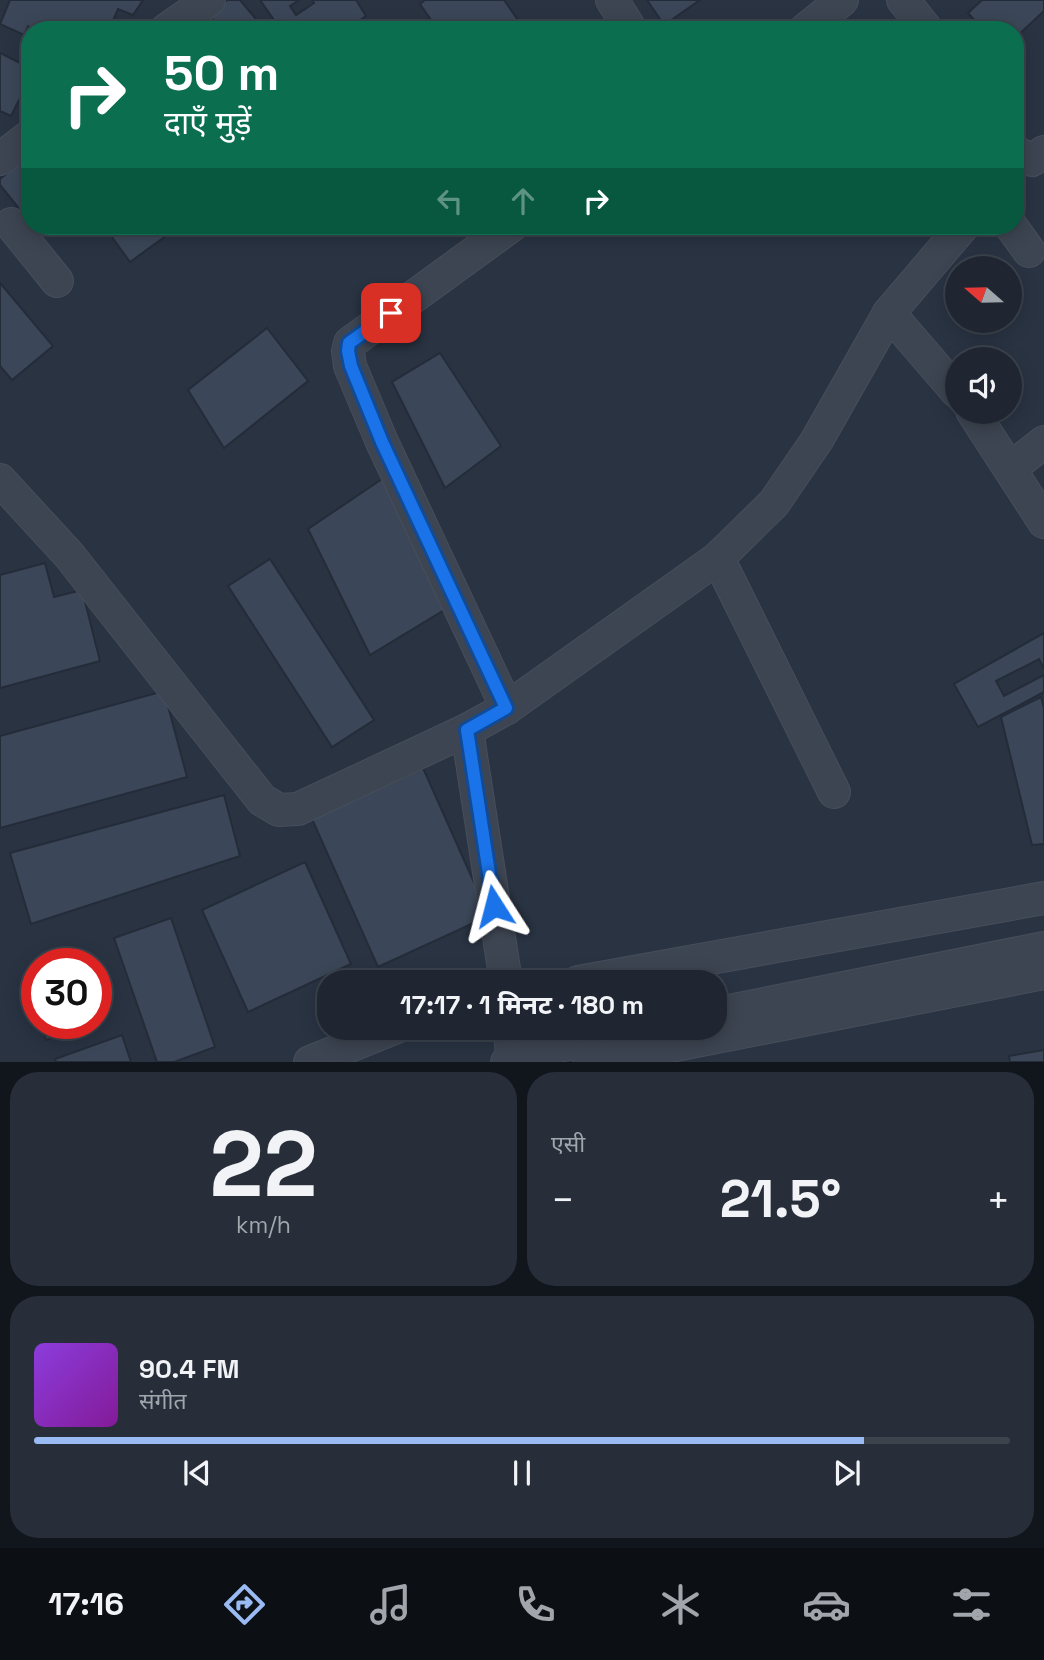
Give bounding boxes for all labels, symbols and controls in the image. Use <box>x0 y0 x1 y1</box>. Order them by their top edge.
text: 50 m <box>164 42 279 104</box>
icon: right <box>49 49 140 140</box>
text: दाएँ मुड़ें <box>164 103 251 143</box>
icon: left <box>431 182 469 220</box>
icon: ahead <box>504 182 542 220</box>
icon: right <box>577 182 615 220</box>
north arrow <box>945 256 1022 332</box>
map controls <box>945 256 1022 424</box>
pin <box>361 283 421 343</box>
icon: arrive <box>372 294 410 332</box>
button: sound <box>945 347 1022 424</box>
position arrow <box>457 869 531 943</box>
speed limit sign: 30 <box>21 948 112 1039</box>
text: 17:17 · 1 मिनट · 180 m <box>400 988 644 1022</box>
text: 22 <box>209 1106 318 1223</box>
text: एसी <box>551 1129 585 1159</box>
text: 21.5° <box>720 1166 841 1232</box>
text: − <box>551 1176 575 1224</box>
text: + <box>986 1176 1010 1224</box>
text: km/h <box>236 1210 291 1240</box>
text: 90.4 FM <box>139 1352 239 1386</box>
text: संगीत <box>139 1386 187 1416</box>
icon: previous <box>178 1454 216 1492</box>
icon: pause <box>503 1454 541 1492</box>
icon: next <box>828 1454 866 1492</box>
icon: directions <box>220 1580 269 1629</box>
icon: music <box>366 1580 415 1629</box>
icon: phone <box>511 1580 560 1629</box>
icon: climate <box>656 1580 705 1629</box>
icon: car <box>802 1580 851 1629</box>
icon: filters <box>947 1580 996 1629</box>
text: 17:16 <box>48 1584 124 1624</box>

